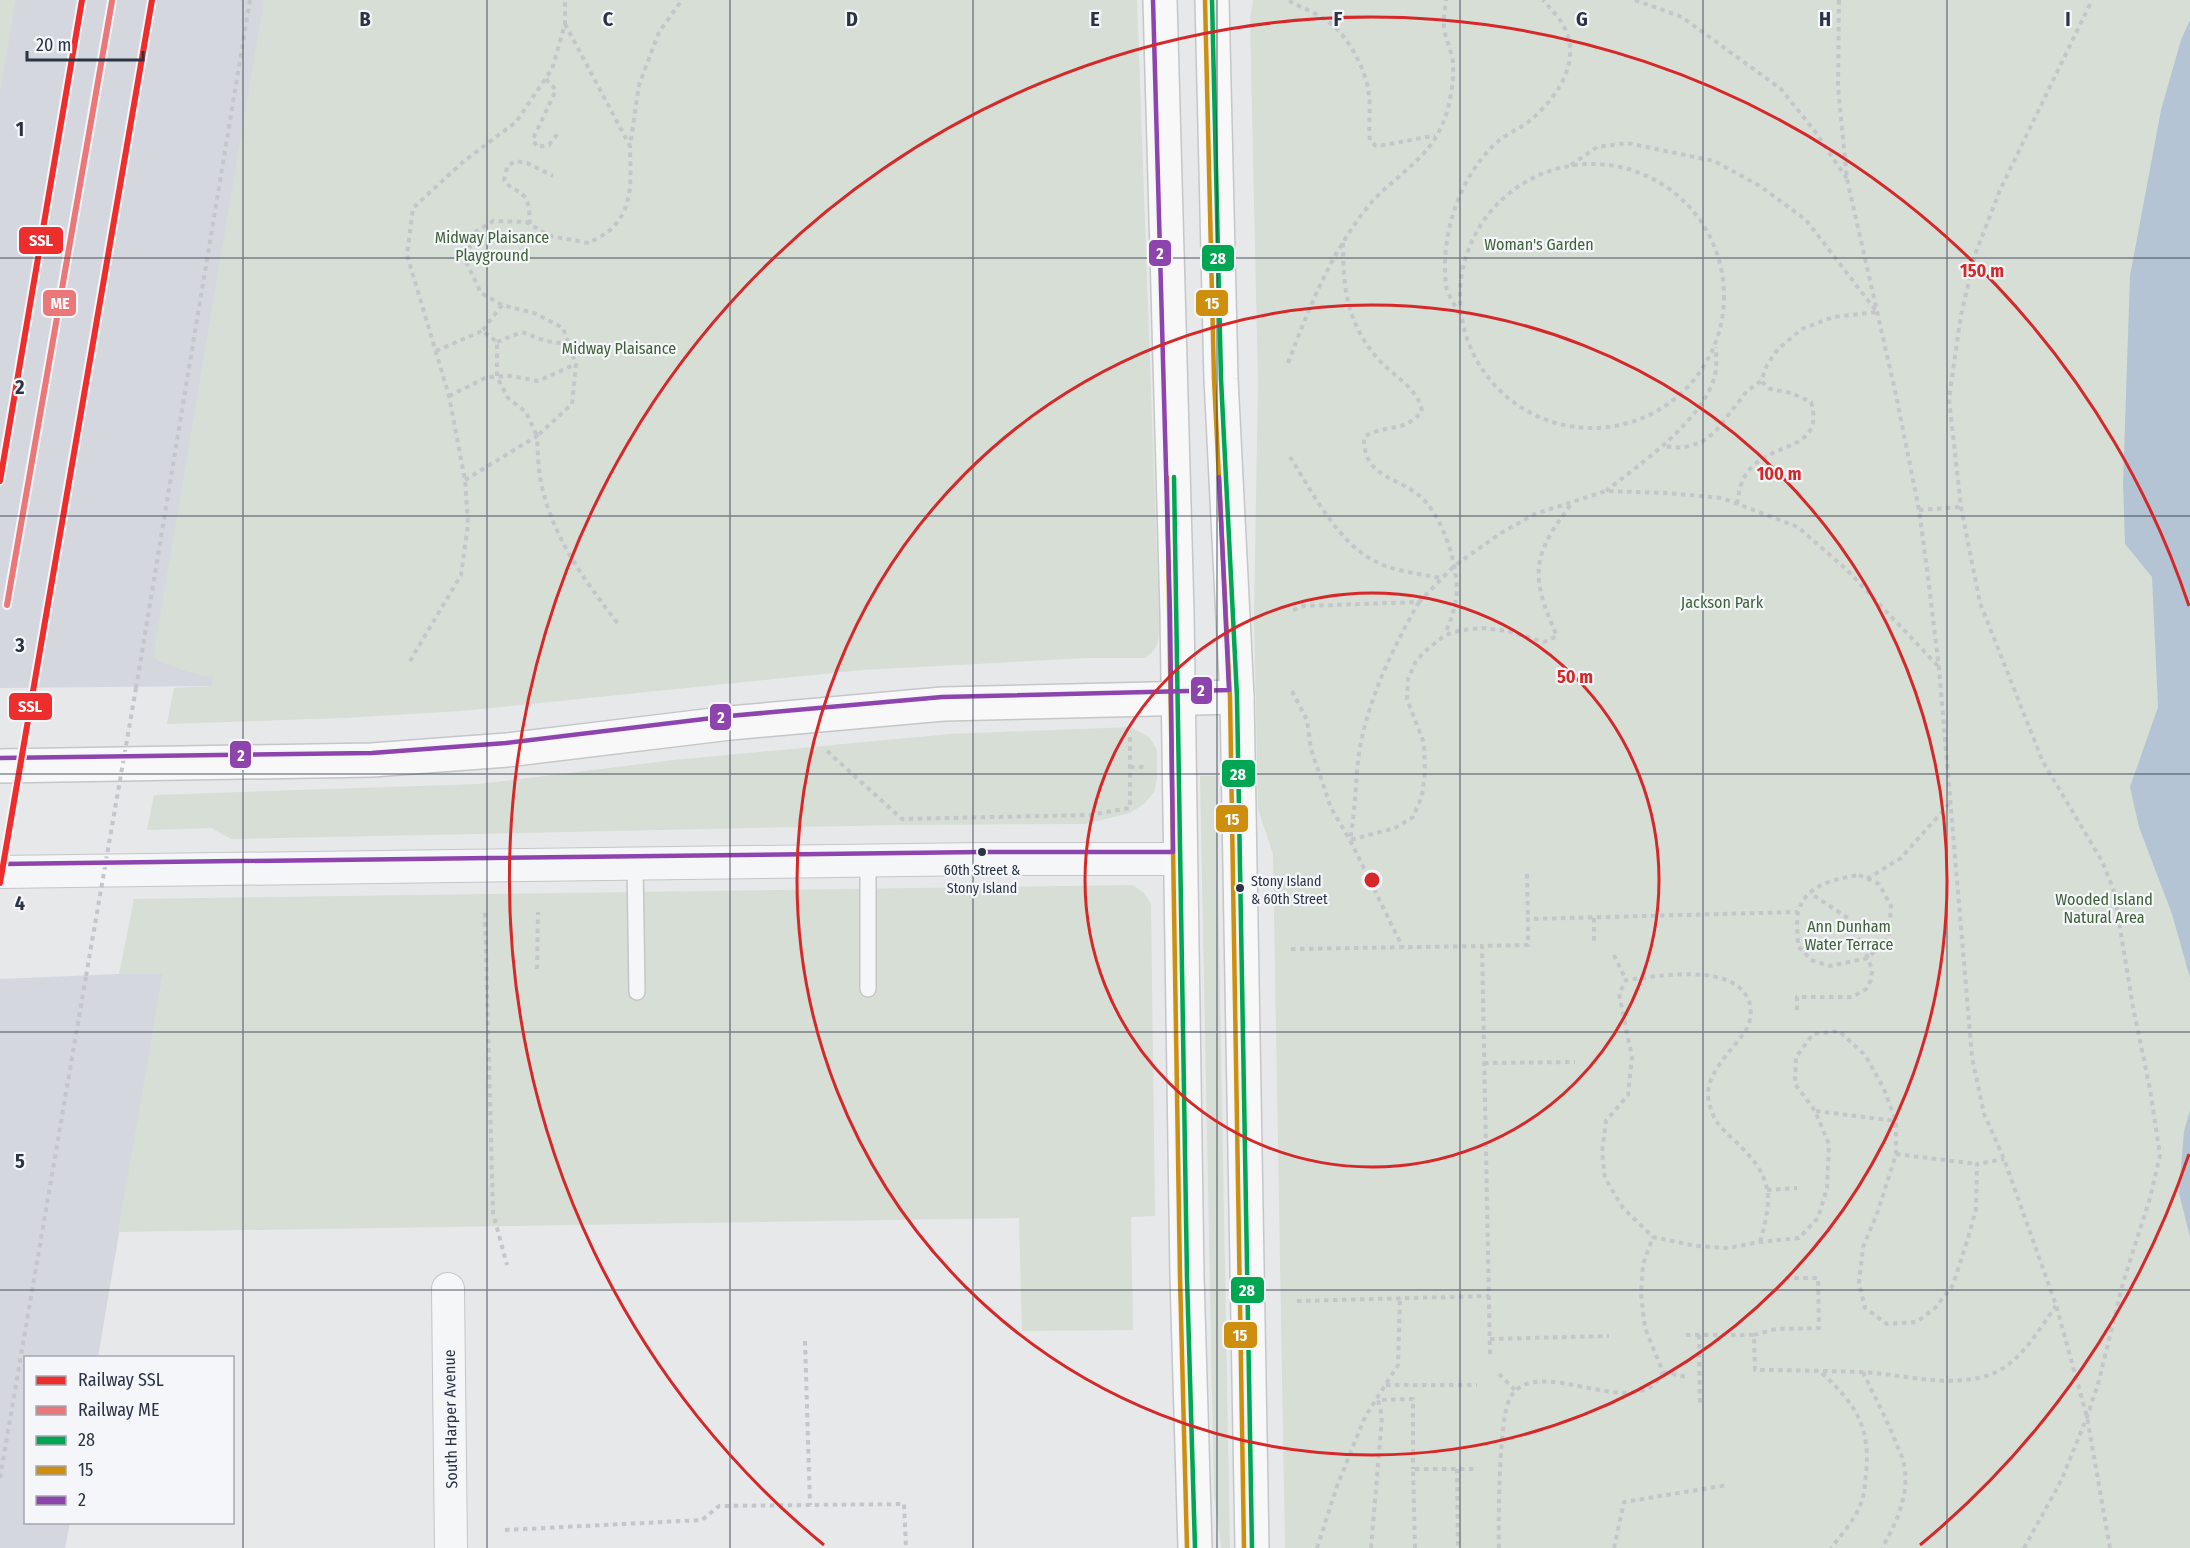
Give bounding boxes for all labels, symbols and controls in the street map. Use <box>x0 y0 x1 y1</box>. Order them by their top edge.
text: B <box>359 7 371 31</box>
text: C <box>603 7 614 31</box>
text: D <box>846 7 858 31</box>
text: E <box>1090 7 1100 31</box>
text: F <box>1334 7 1343 31</box>
text: G <box>1576 7 1588 31</box>
text: H <box>1819 7 1831 31</box>
text: I <box>2065 7 2071 31</box>
scale bar <box>27 24 142 62</box>
text: 20 m <box>36 34 71 56</box>
text: 1 <box>16 117 24 141</box>
line badge: SSL <box>18 226 64 255</box>
park label: Midway Plaisance Playground <box>435 228 549 265</box>
text: SSL <box>29 231 53 250</box>
park label: Woman's Garden <box>1484 235 1594 254</box>
line badge: 2 <box>1148 239 1172 267</box>
text: 2 <box>1155 244 1164 263</box>
line badge: 28 <box>1201 244 1235 272</box>
text: 28 <box>1209 249 1226 268</box>
text: 150 m <box>1960 260 2004 282</box>
line badge: ME <box>42 289 77 317</box>
line badge: 15 <box>1195 289 1229 317</box>
text: ME <box>50 294 70 313</box>
text: 15 <box>1205 294 1219 313</box>
park label: Midway Plaisance <box>562 339 676 358</box>
text: 2 <box>14 375 25 399</box>
text: 100 m <box>1757 463 1801 485</box>
park label: Jackson Park <box>1681 593 1764 612</box>
text: 3 <box>14 633 25 657</box>
text: 50 m <box>1557 666 1593 688</box>
line badge: 2 <box>1190 676 1213 705</box>
text: 2 <box>1196 681 1205 700</box>
line badge: SSL <box>8 692 53 721</box>
text: SSL <box>18 697 42 716</box>
line badge: 2 <box>709 703 732 731</box>
text: 2 <box>716 708 725 727</box>
line badge: 2 <box>229 740 252 769</box>
text: 2 <box>236 746 245 765</box>
line badge: 28 <box>1221 759 1256 788</box>
text: 28 <box>1229 765 1246 784</box>
line badge: 15 <box>1215 804 1249 833</box>
text: 15 <box>1225 810 1239 829</box>
marker: 60th Street & Stony Island <box>976 846 988 858</box>
place label: 60th Street & Stony Island <box>944 862 1020 897</box>
centre of rings <box>1362 870 1382 890</box>
place label: Stony Island & 60th Street <box>1251 873 1328 908</box>
marker: Stony Island & 60th Street <box>1234 882 1246 894</box>
park label: Wooded Island Natural Area <box>2055 890 2153 927</box>
text: 4 <box>15 891 25 915</box>
park label: Ann Dunham Water Terrace <box>1805 917 1894 954</box>
text: 5 <box>15 1149 25 1173</box>
line badge: 28 <box>1230 1276 1265 1304</box>
text: 28 <box>1238 1281 1255 1300</box>
line badge: 15 <box>1223 1321 1258 1349</box>
text: 15 <box>1233 1326 1247 1345</box>
street label: South Harper Avenue <box>440 1349 461 1489</box>
legend <box>24 1356 234 1524</box>
text: Railway SSL <box>78 1369 164 1391</box>
text: Railway ME <box>78 1399 159 1421</box>
text: 28 <box>78 1429 95 1451</box>
text: 15 <box>78 1459 93 1481</box>
text: 2 <box>78 1489 86 1511</box>

